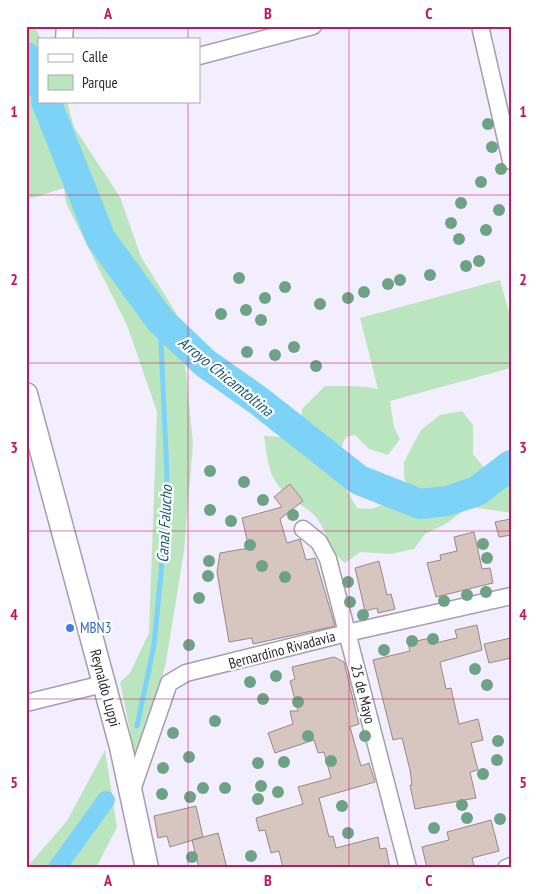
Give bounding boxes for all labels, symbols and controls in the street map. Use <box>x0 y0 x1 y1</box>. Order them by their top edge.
text: A <box>103 3 113 23</box>
text: B <box>264 3 272 23</box>
text: C <box>425 3 433 23</box>
legend <box>38 38 200 102</box>
text: Calle <box>82 47 108 66</box>
text: Parque <box>82 73 118 92</box>
text: 1 <box>10 101 18 121</box>
text: 1 <box>519 101 527 121</box>
text: 2 <box>10 269 18 289</box>
text: 2 <box>519 269 527 289</box>
water label: Arroyo Chicamtoltina <box>175 332 279 421</box>
text: 3 <box>10 437 18 457</box>
text: 3 <box>519 437 527 457</box>
water label: Canal Falucho <box>152 484 176 563</box>
text: 4 <box>10 604 18 624</box>
text: 4 <box>519 604 527 624</box>
place label: MBN3 <box>80 618 111 637</box>
marker: MBN3 <box>64 622 76 634</box>
street label: Bernardino Rivadavia <box>226 626 337 673</box>
street label: Reynaldo Luppi <box>86 647 125 729</box>
street label: 25 de Mayo <box>347 662 380 725</box>
text: 5 <box>10 772 18 792</box>
text: 5 <box>519 772 527 792</box>
text: A <box>103 870 113 890</box>
text: B <box>264 870 272 890</box>
text: C <box>425 870 433 890</box>

